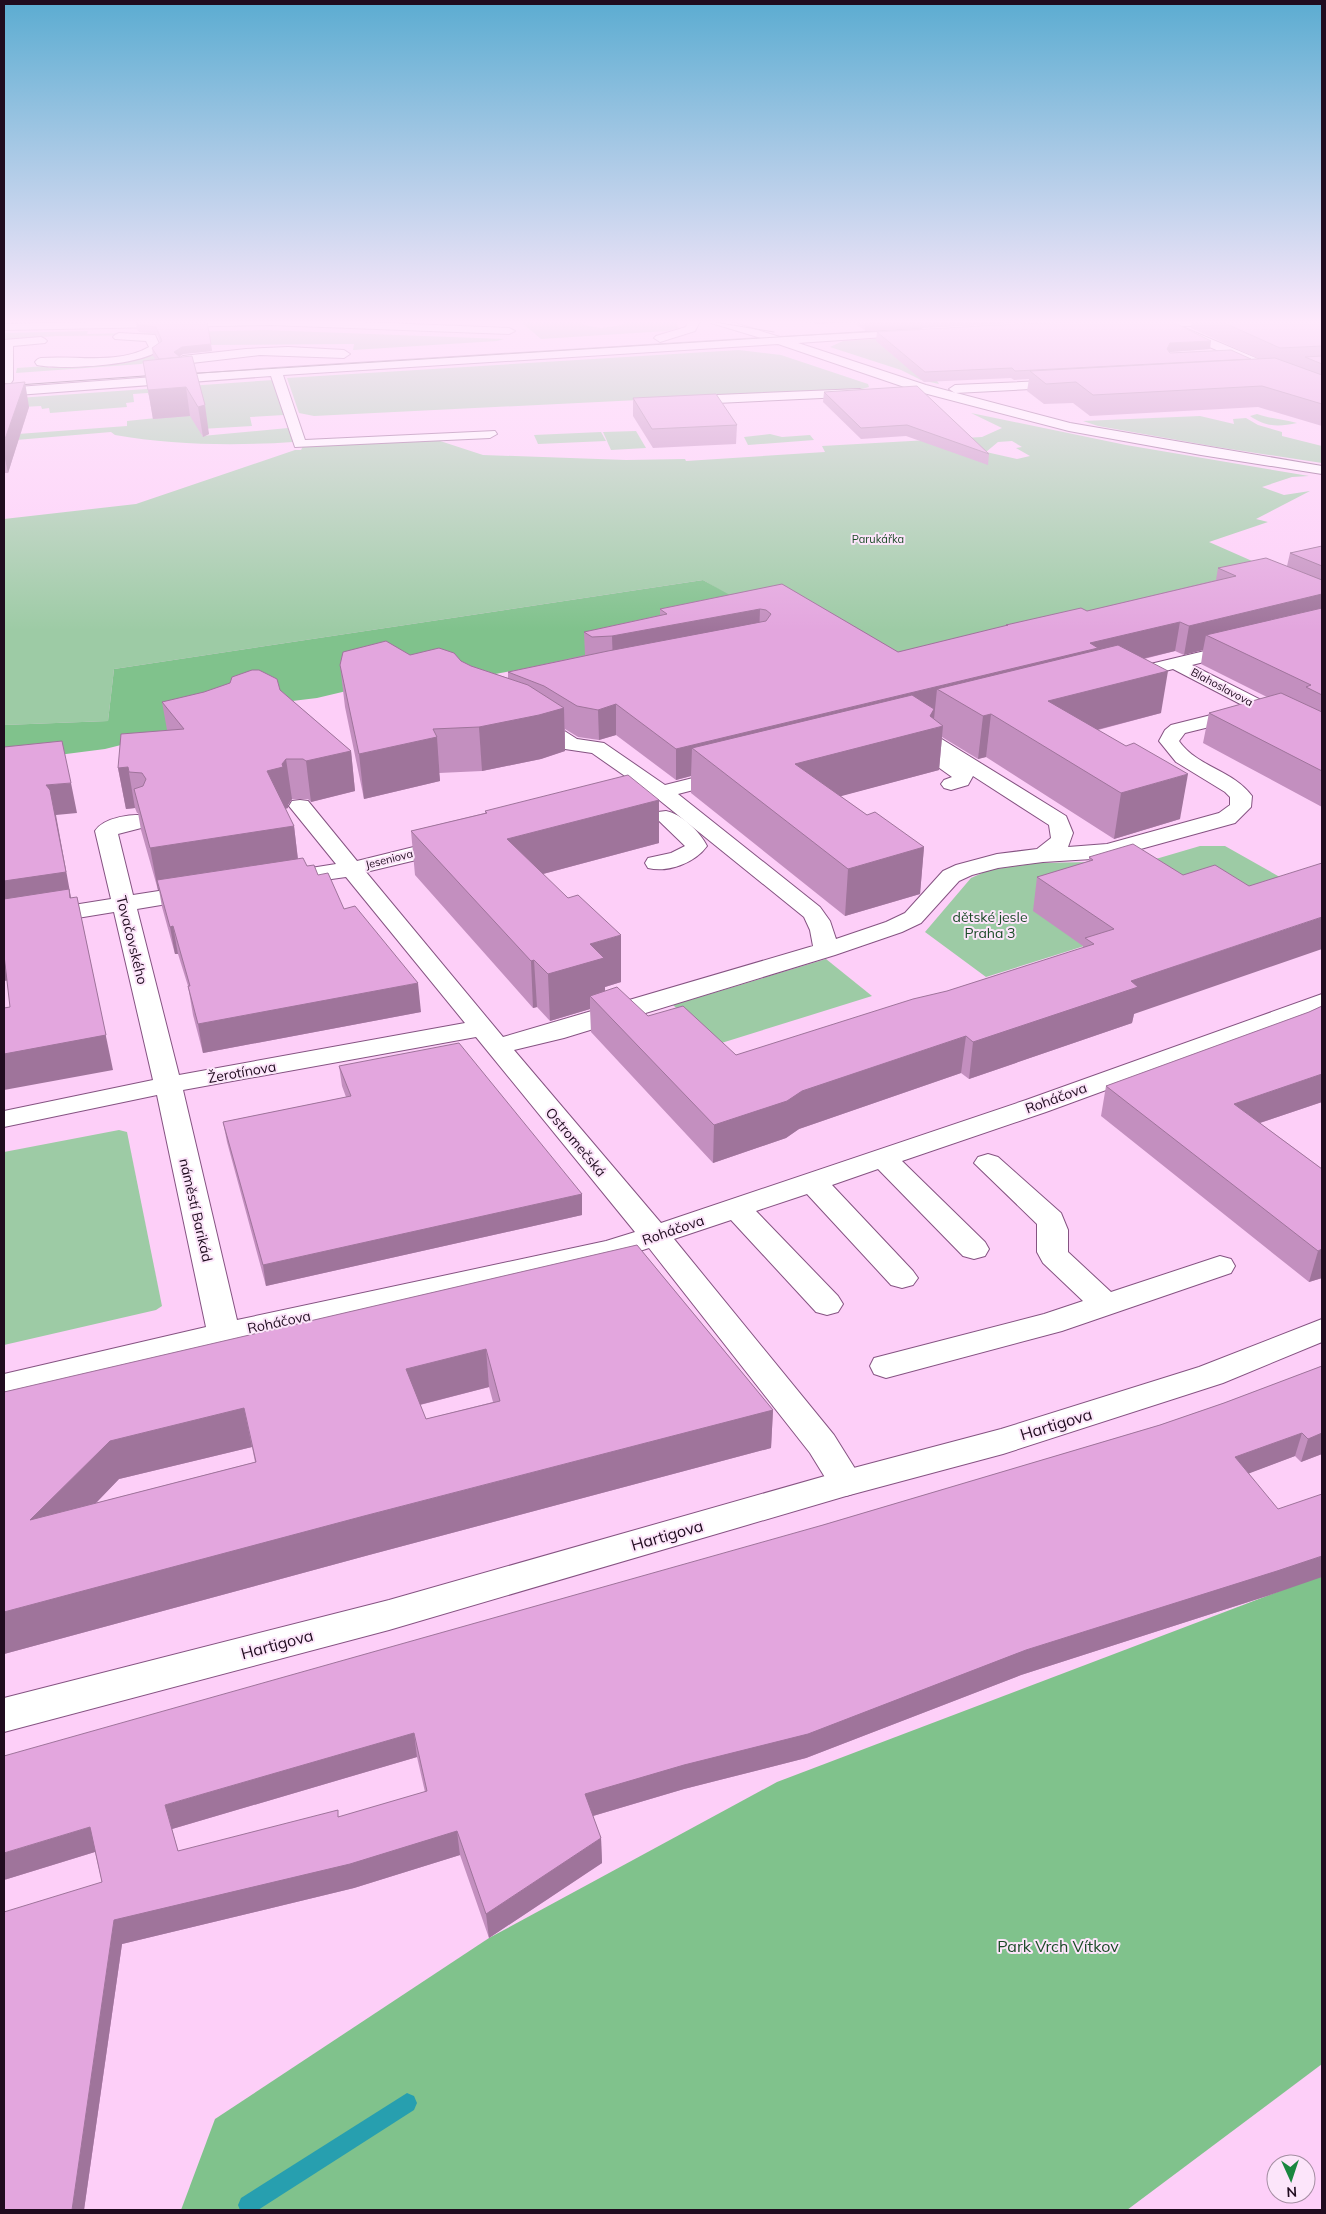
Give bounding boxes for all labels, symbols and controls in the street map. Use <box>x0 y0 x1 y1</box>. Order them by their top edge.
park label: Parukářka <box>852 532 904 546</box>
street label: Blahoslavova <box>1189 665 1255 709</box>
street label: Jeseniova <box>364 846 414 872</box>
street label: Tovačovského <box>112 894 152 986</box>
park label: dětské jesle Praha 3 <box>953 908 1028 942</box>
street label: Žerotínova <box>207 1057 277 1087</box>
street label: Roháčova <box>1023 1079 1089 1117</box>
street label: Ostromečská <box>542 1104 610 1180</box>
street label: náměstí Barikád <box>175 1157 217 1263</box>
street label: Roháčova <box>640 1211 706 1249</box>
street label: Roháčova <box>246 1306 312 1338</box>
street label: Hartigova <box>1018 1404 1094 1444</box>
street label: Hartigova <box>629 1515 705 1555</box>
street label: Hartigova <box>239 1625 315 1663</box>
park label: Park Vrch Vítkov <box>997 1936 1119 1956</box>
north arrow <box>1266 2154 1316 2204</box>
text: N <box>1286 2183 1297 2201</box>

